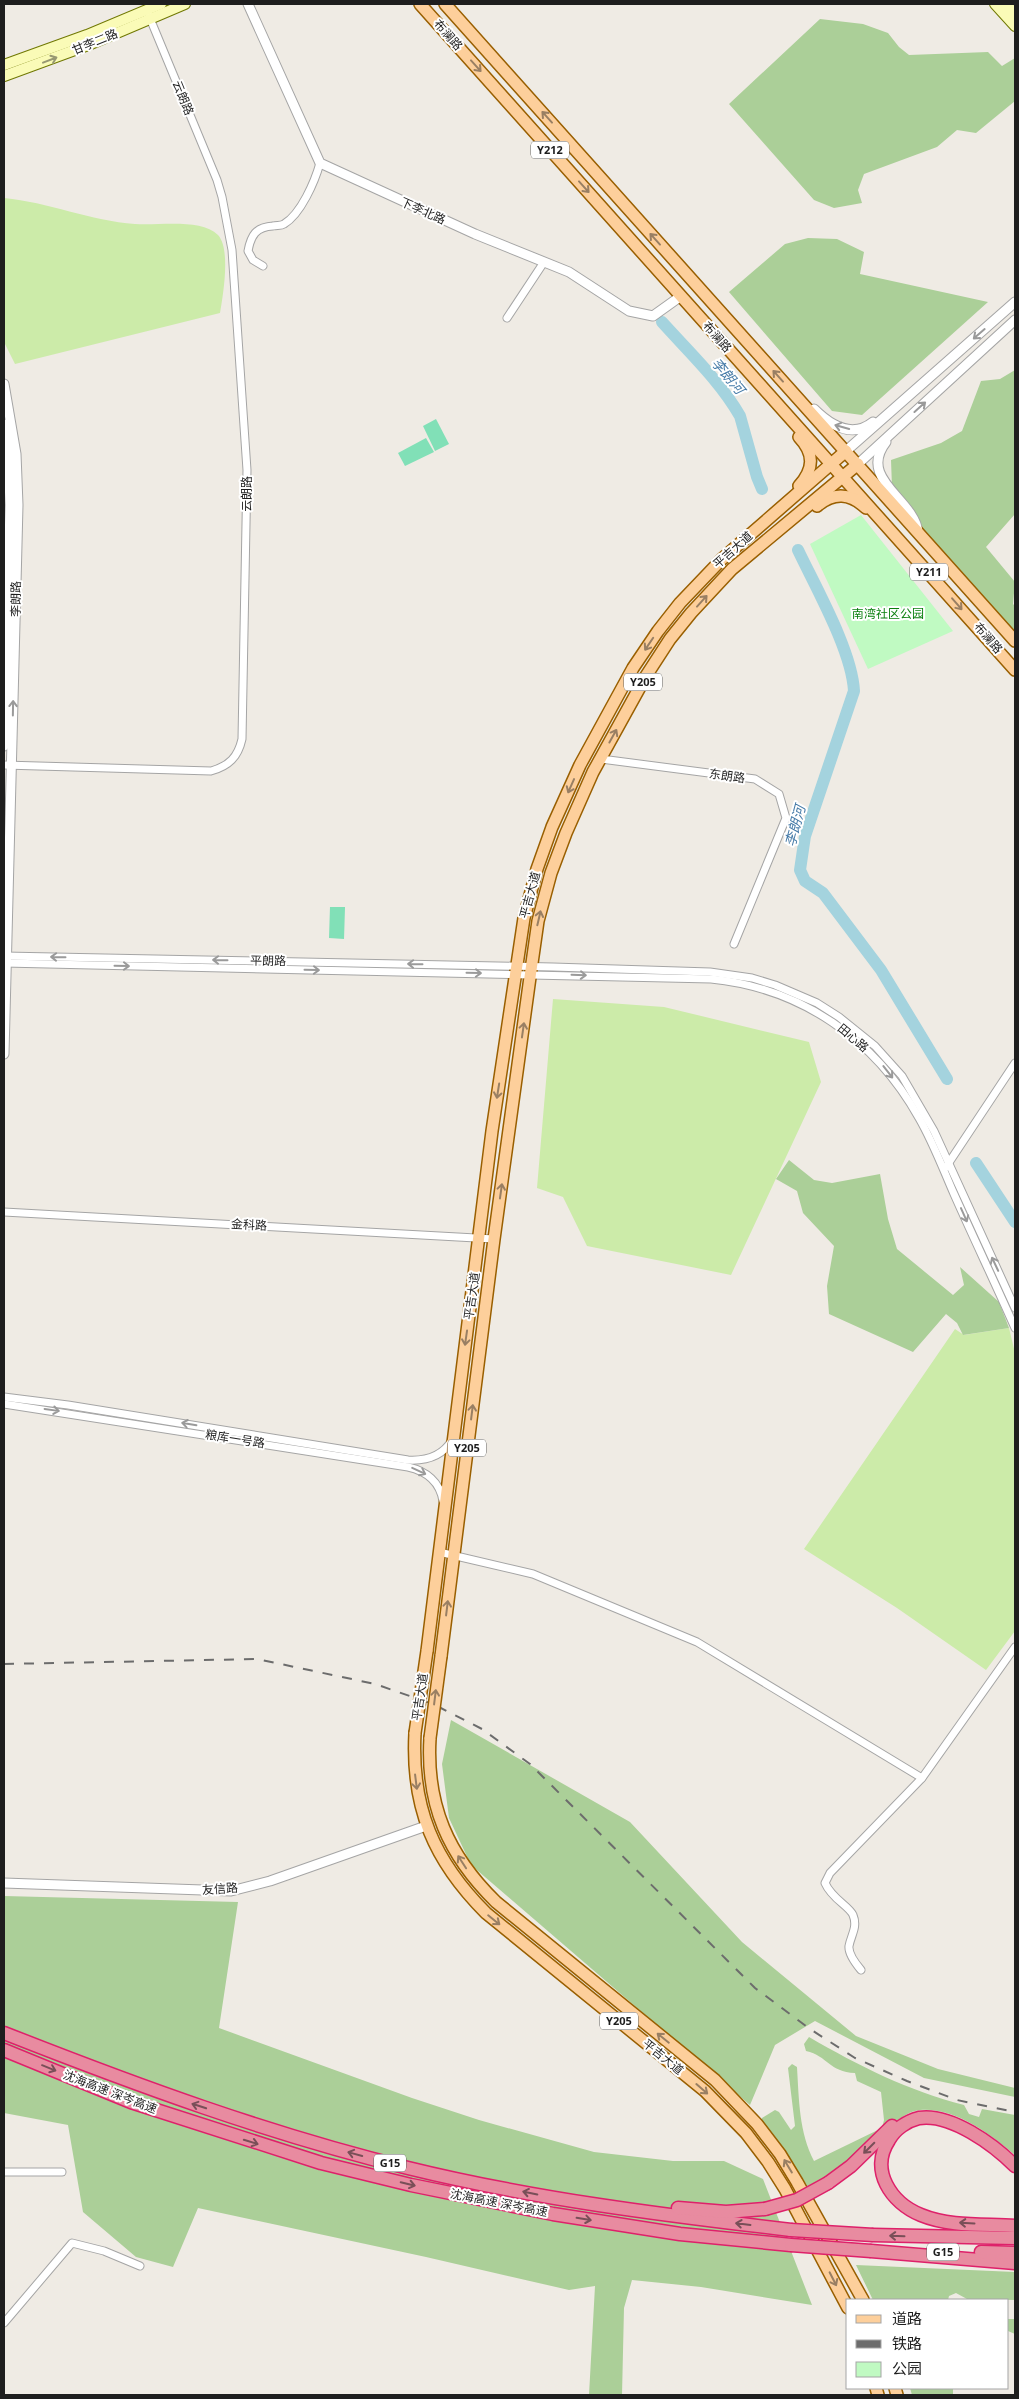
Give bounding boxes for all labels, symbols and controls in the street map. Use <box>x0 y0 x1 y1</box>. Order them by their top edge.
street label: 布澜路 <box>430 16 467 54</box>
street label: 甘李二路 <box>69 25 120 58</box>
one-way arrow <box>41 55 57 64</box>
one-way arrow <box>470 60 482 73</box>
street label: 云朗路 <box>169 78 198 118</box>
one-way arrow <box>541 111 553 124</box>
road number: Y212 <box>531 142 569 158</box>
one-way arrow <box>578 181 590 194</box>
street label: 下李北路 <box>398 193 449 228</box>
one-way arrow <box>649 232 661 245</box>
street label: 布澜路 <box>699 318 736 356</box>
one-way arrow <box>972 329 985 340</box>
water label: 李朗河 <box>708 353 751 400</box>
one-way arrow <box>772 370 783 383</box>
one-way arrow <box>913 401 926 413</box>
one-way arrow <box>834 422 850 432</box>
street label: 云朗路 <box>238 476 255 512</box>
street label: 平吉大道 <box>709 527 756 572</box>
road number: Y211 <box>910 564 948 580</box>
street label: 李朗路 <box>7 581 24 617</box>
one-way arrow <box>696 594 708 607</box>
one-way arrow <box>951 597 963 610</box>
park label: 南湾社区公园 <box>852 605 924 622</box>
street label: 布澜路 <box>970 619 1007 657</box>
one-way arrow <box>644 637 654 651</box>
road number: Y205 <box>624 674 662 690</box>
one-way arrow <box>8 701 18 717</box>
one-way arrow <box>608 728 618 743</box>
street label: 东朗路 <box>708 765 746 786</box>
one-way arrow <box>565 778 575 793</box>
water label: 李朗河 <box>780 800 810 849</box>
street label: 平吉大道 <box>515 869 544 920</box>
one-way arrow <box>535 911 544 927</box>
one-way arrow <box>50 952 66 962</box>
street label: 平朗路 <box>250 952 286 969</box>
one-way arrow <box>212 955 228 965</box>
one-way arrow <box>407 959 423 969</box>
one-way arrow <box>114 961 130 971</box>
one-way arrow <box>304 965 320 975</box>
one-way arrow <box>466 968 482 978</box>
one-way arrow <box>571 970 587 980</box>
street label: 田心路 <box>834 1020 873 1056</box>
one-way arrow <box>518 1022 528 1038</box>
one-way arrow <box>883 1065 894 1078</box>
one-way arrow <box>493 1083 503 1099</box>
one-way arrow <box>496 1183 506 1199</box>
one-way arrow <box>960 1207 969 1222</box>
street label: 金科路 <box>231 1215 267 1234</box>
one-way arrow <box>989 1257 999 1272</box>
street label: 平吉大道 <box>460 1271 483 1321</box>
one-way arrow <box>461 1330 471 1346</box>
one-way arrow <box>467 1404 477 1420</box>
one-way arrow <box>44 1406 60 1416</box>
one-way arrow <box>181 1419 197 1429</box>
street label: 粮库一号路 <box>204 1425 266 1452</box>
road number: Y205 <box>448 1440 486 1456</box>
one-way arrow <box>411 1467 426 1477</box>
one-way arrow <box>442 1600 452 1616</box>
street label: 平吉大道 <box>408 1672 431 1722</box>
one-way arrow <box>430 1689 440 1705</box>
one-way arrow <box>411 1774 421 1790</box>
one-way arrow <box>457 1855 468 1869</box>
street label: 友信路 <box>201 1879 239 1898</box>
one-way arrow <box>488 1914 501 1925</box>
road number: Y205 <box>600 2012 638 2030</box>
one-way arrow <box>657 2032 670 2043</box>
street label: 平吉大道 <box>639 2035 687 2078</box>
one-way arrow <box>41 2064 56 2074</box>
street label: 沈海高速 深岑高速 <box>61 2066 159 2117</box>
one-way arrow <box>695 2083 708 2095</box>
one-way arrow <box>192 2100 208 2110</box>
one-way arrow <box>242 2138 258 2148</box>
one-way arrow <box>863 2141 875 2154</box>
one-way arrow <box>347 2149 363 2158</box>
road number: G15 <box>374 2154 406 2172</box>
one-way arrow <box>782 2160 792 2174</box>
one-way arrow <box>399 2180 415 2189</box>
street label: 沈海高速 深岑高速 <box>449 2185 549 2220</box>
one-way arrow <box>523 2188 539 2197</box>
one-way arrow <box>576 2214 592 2224</box>
one-way arrow <box>735 2219 751 2229</box>
one-way arrow <box>959 2219 975 2228</box>
one-way arrow <box>889 2231 905 2241</box>
road number: G15 <box>927 2244 959 2260</box>
one-way arrow <box>828 2271 838 2286</box>
legend <box>846 2299 1009 2389</box>
text: 道路 <box>892 2308 922 2328</box>
text: 铁路 <box>892 2333 922 2353</box>
text: 公园 <box>892 2358 922 2378</box>

